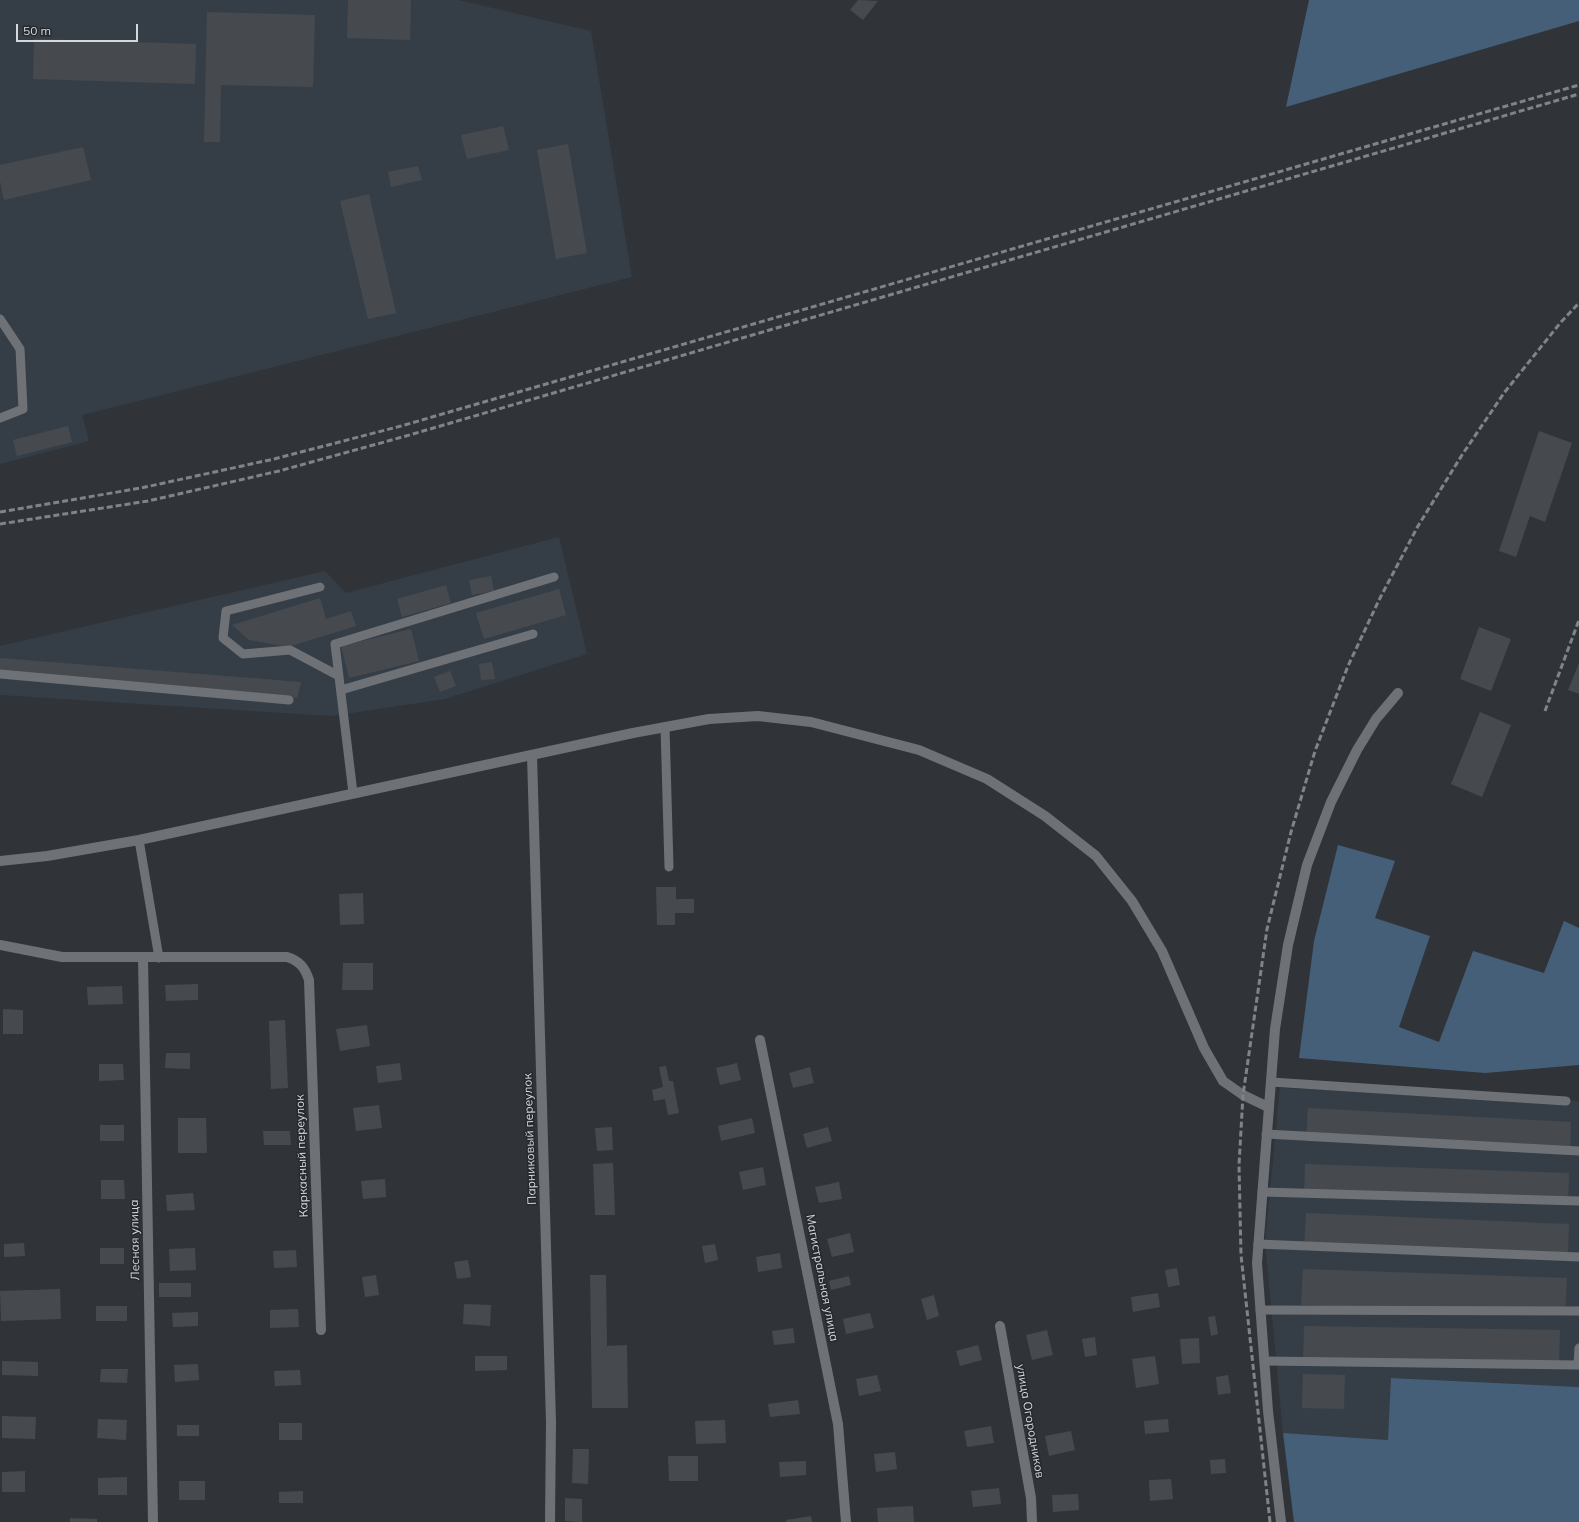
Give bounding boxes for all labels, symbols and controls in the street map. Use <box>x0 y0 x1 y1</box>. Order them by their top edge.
scale bar <box>18 16 140 42</box>
text: 50 m <box>23 23 51 38</box>
street label: Парниковый переулок <box>521 1073 539 1205</box>
street label: Каркасный переулок <box>293 1094 311 1218</box>
street label: Лесная улица <box>127 1199 143 1281</box>
street label: Магистральная улица <box>803 1213 841 1343</box>
street label: улица Огородников <box>1013 1363 1047 1479</box>

